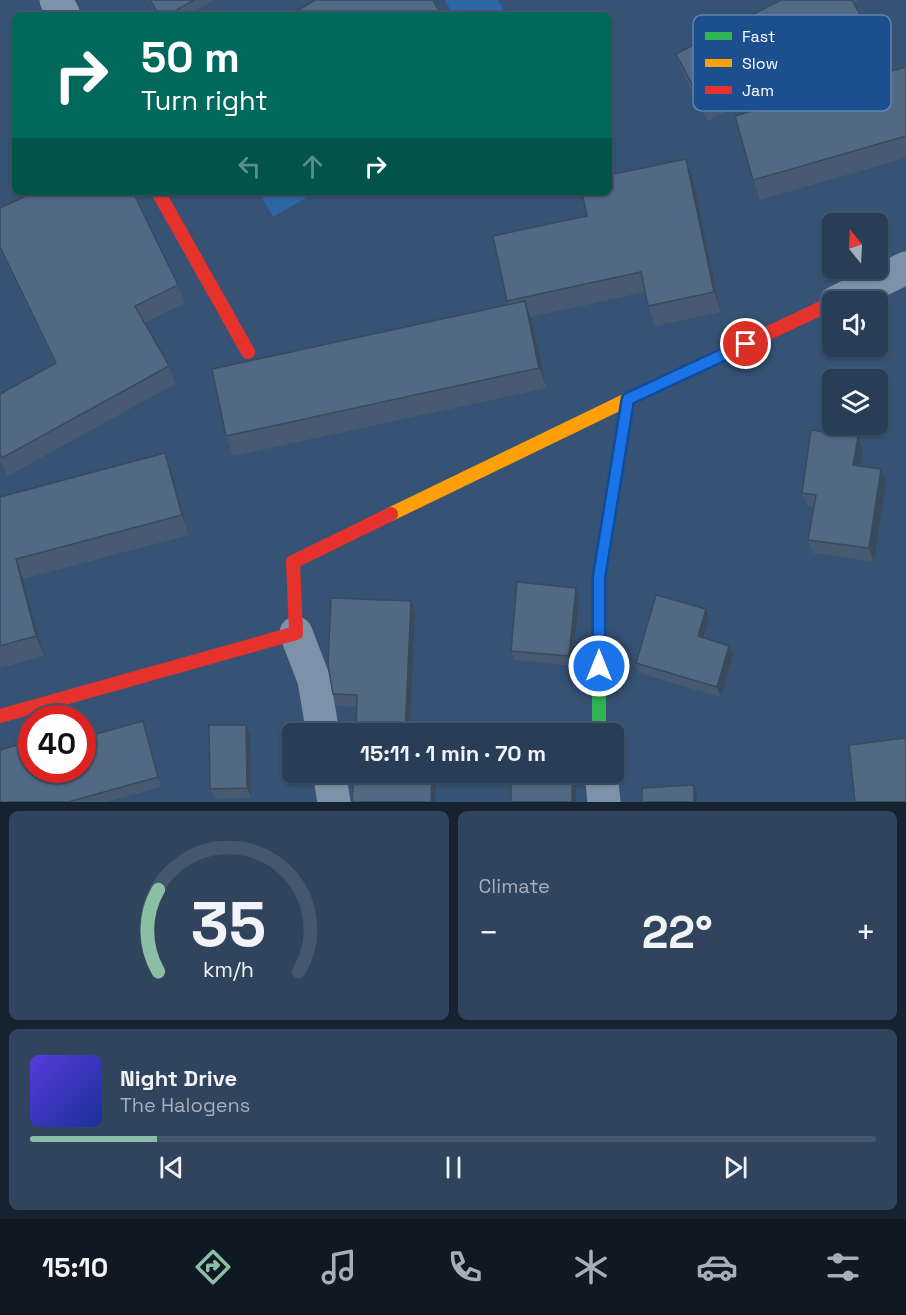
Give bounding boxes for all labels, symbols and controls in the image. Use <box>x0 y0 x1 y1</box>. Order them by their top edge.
legend <box>693 15 891 111</box>
text: Fast <box>742 26 775 47</box>
text: 50 m <box>141 31 240 84</box>
icon: right <box>42 36 120 114</box>
text: Slow <box>742 53 778 74</box>
text: Jam <box>742 80 774 101</box>
text: Turn right <box>141 83 268 118</box>
icon: left <box>233 150 266 183</box>
icon: ahead <box>296 150 329 183</box>
icon: right <box>359 150 392 183</box>
north arrow <box>822 213 888 279</box>
map controls <box>822 213 888 435</box>
button: sound <box>822 291 888 357</box>
pin <box>720 318 771 369</box>
icon: arrive <box>729 327 762 360</box>
button: layers <box>822 369 888 435</box>
position arrow <box>567 634 631 698</box>
speed limit sign: 40 <box>18 705 96 783</box>
text: 15:11 · 1 min · 70 m <box>360 739 546 767</box>
text: Climate <box>479 873 550 899</box>
text: 35 <box>191 885 266 964</box>
text: 22° <box>642 904 713 961</box>
text: − <box>479 912 499 954</box>
text: + <box>856 912 876 954</box>
text: km/h <box>203 957 254 984</box>
text: Night Drive <box>120 1064 237 1092</box>
text: The Halogens <box>120 1092 250 1118</box>
icon: previous <box>155 1151 188 1184</box>
icon: pause <box>437 1151 470 1184</box>
icon: next <box>719 1151 752 1184</box>
icon: directions <box>192 1246 234 1288</box>
icon: music <box>318 1246 360 1288</box>
icon: phone <box>444 1246 486 1288</box>
icon: climate <box>570 1246 612 1288</box>
icon: car <box>696 1246 738 1288</box>
icon: filters <box>822 1246 864 1288</box>
text: 15:10 <box>42 1250 108 1285</box>

